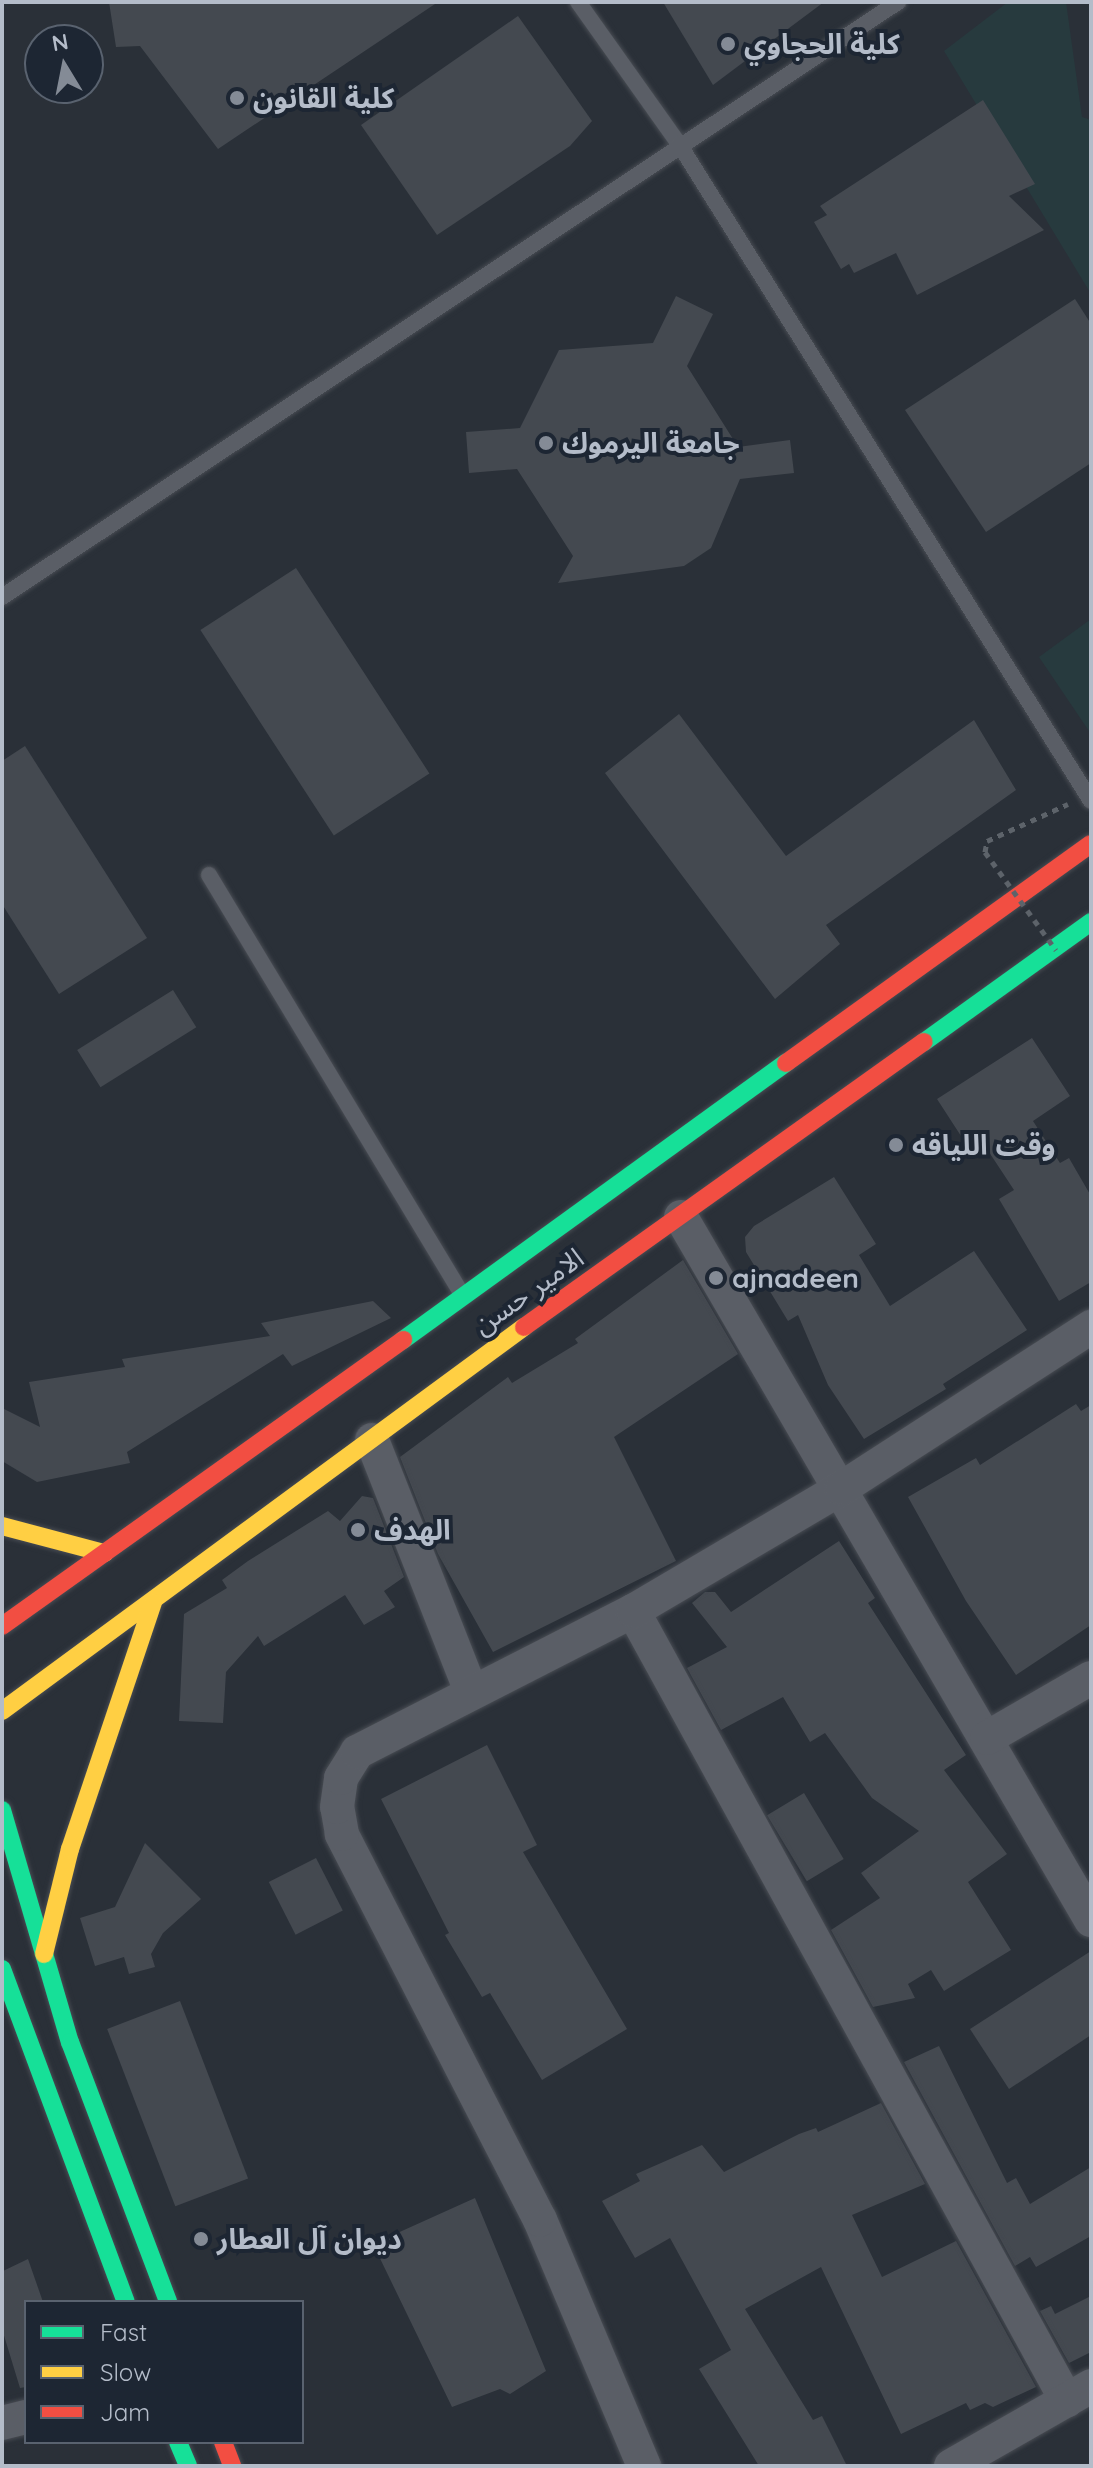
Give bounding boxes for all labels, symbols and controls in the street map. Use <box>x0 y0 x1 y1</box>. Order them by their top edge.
north arrow <box>24 24 104 104</box>
text: N <box>50 27 71 58</box>
place label: كلية الحجاوي <box>744 27 900 61</box>
marker: كلية الحجاوي <box>719 35 737 53</box>
place label: كلية القانون <box>253 81 394 115</box>
marker: كلية القانون <box>228 89 246 107</box>
place label: جامعة اليرموك <box>562 426 740 460</box>
marker: جامعة اليرموك <box>537 434 555 452</box>
place label: وقت اللياقه <box>912 1128 1056 1162</box>
marker: وقت اللياقه <box>887 1136 905 1154</box>
street label: الامير حسن <box>466 1241 590 1341</box>
place label: ajnadeen <box>732 1261 859 1295</box>
marker: ajnadeen <box>707 1269 725 1287</box>
place label: الهدف <box>374 1513 451 1547</box>
marker: الهدف <box>349 1521 367 1539</box>
place label: ديوان آل العطار <box>217 2222 402 2256</box>
marker: ديوان آل العطار <box>192 2230 210 2248</box>
legend <box>24 2300 304 2444</box>
text: Fast <box>100 2317 147 2347</box>
text: Slow <box>100 2357 151 2387</box>
text: Jam <box>100 2397 150 2427</box>

